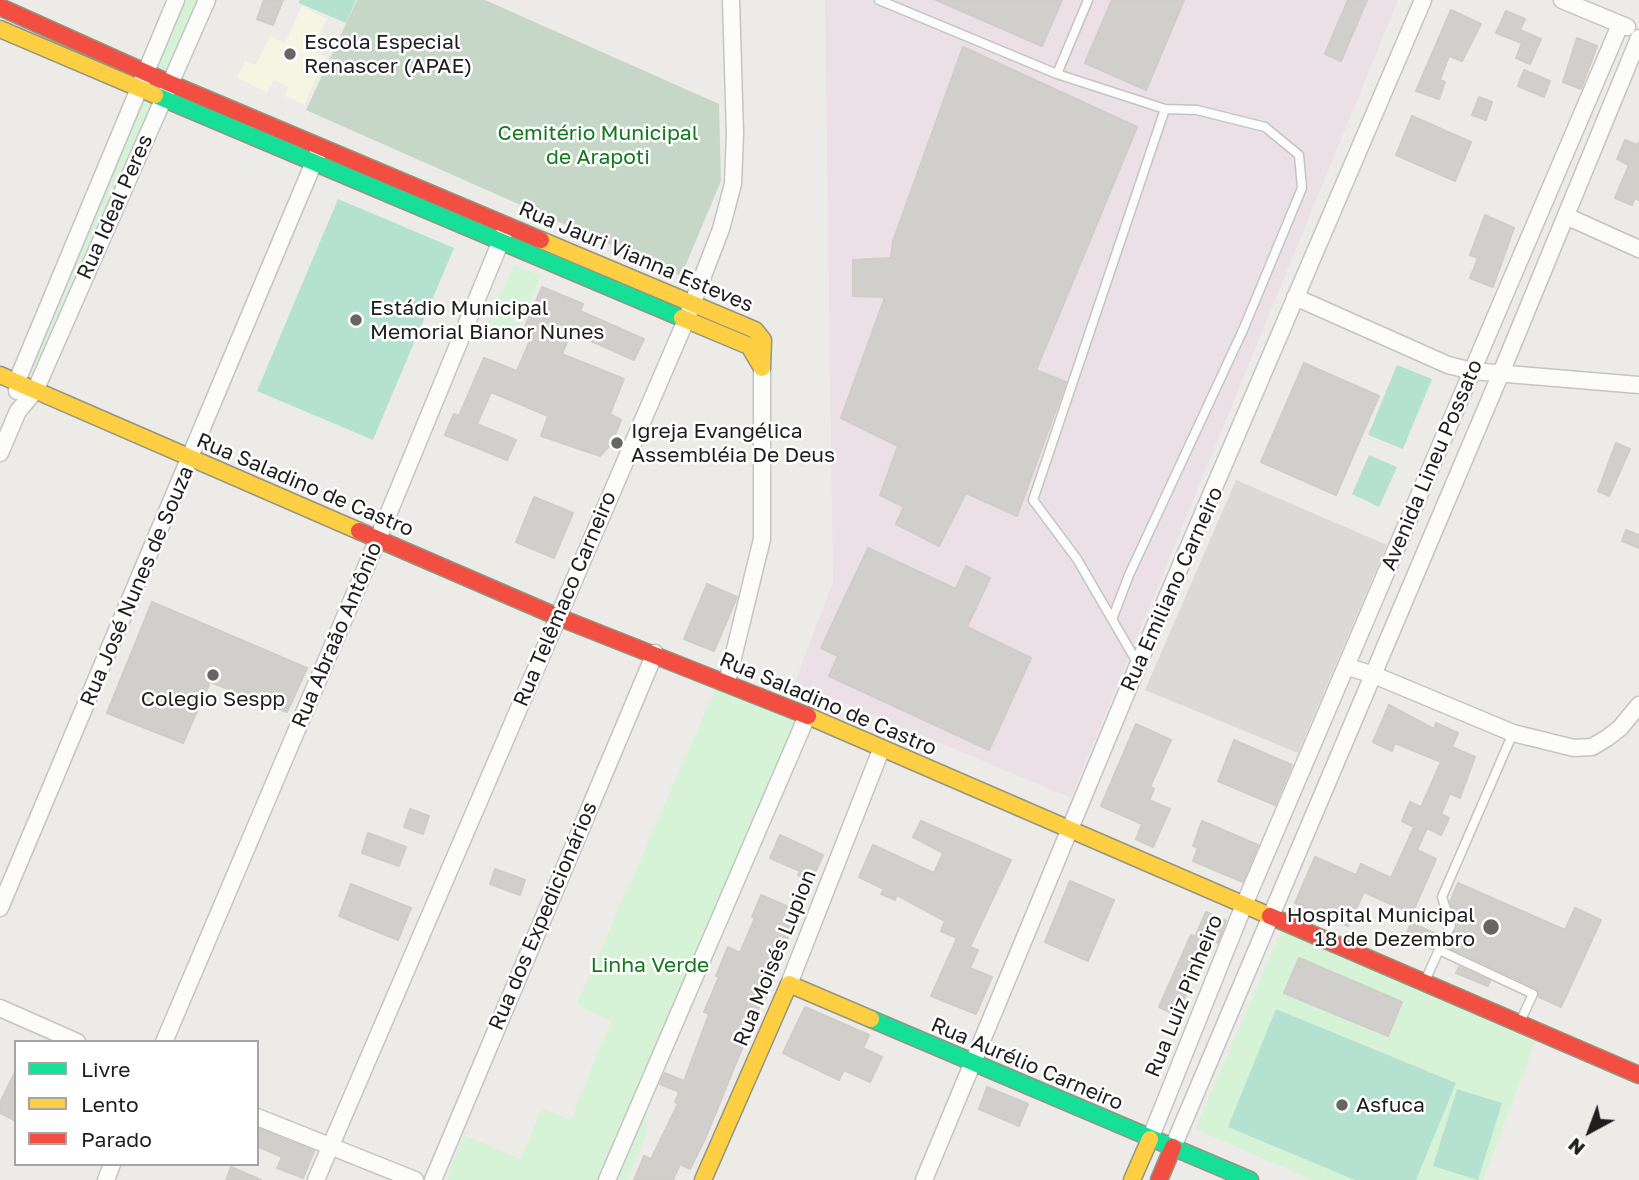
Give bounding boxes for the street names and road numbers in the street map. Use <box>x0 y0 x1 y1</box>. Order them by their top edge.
street label: Rua Ideal Peres <box>72 131 158 283</box>
street label: Rua Jauri Vianna Esteves <box>515 196 757 318</box>
street label: Avenida Lineu Possato <box>1376 356 1488 574</box>
street label: Rua Saladino de Castro <box>193 428 417 542</box>
street label: Rua José Nunes de Souza <box>75 462 199 710</box>
street label: Rua Emiliano Carneiro <box>1115 483 1229 695</box>
street label: Rua Telêmaco Carneiro <box>508 488 622 710</box>
street label: Rua Abraão Antônio <box>286 538 388 732</box>
street label: Rua Saladino de Castro <box>716 647 940 761</box>
street label: Rua dos Expedicionários <box>483 798 603 1034</box>
street label: Rua Moisés Lupion <box>728 866 822 1050</box>
street label: Rua Luiz Pinheiro <box>1140 911 1228 1081</box>
street label: Rua Aurélio Carneiro <box>927 1012 1127 1116</box>

